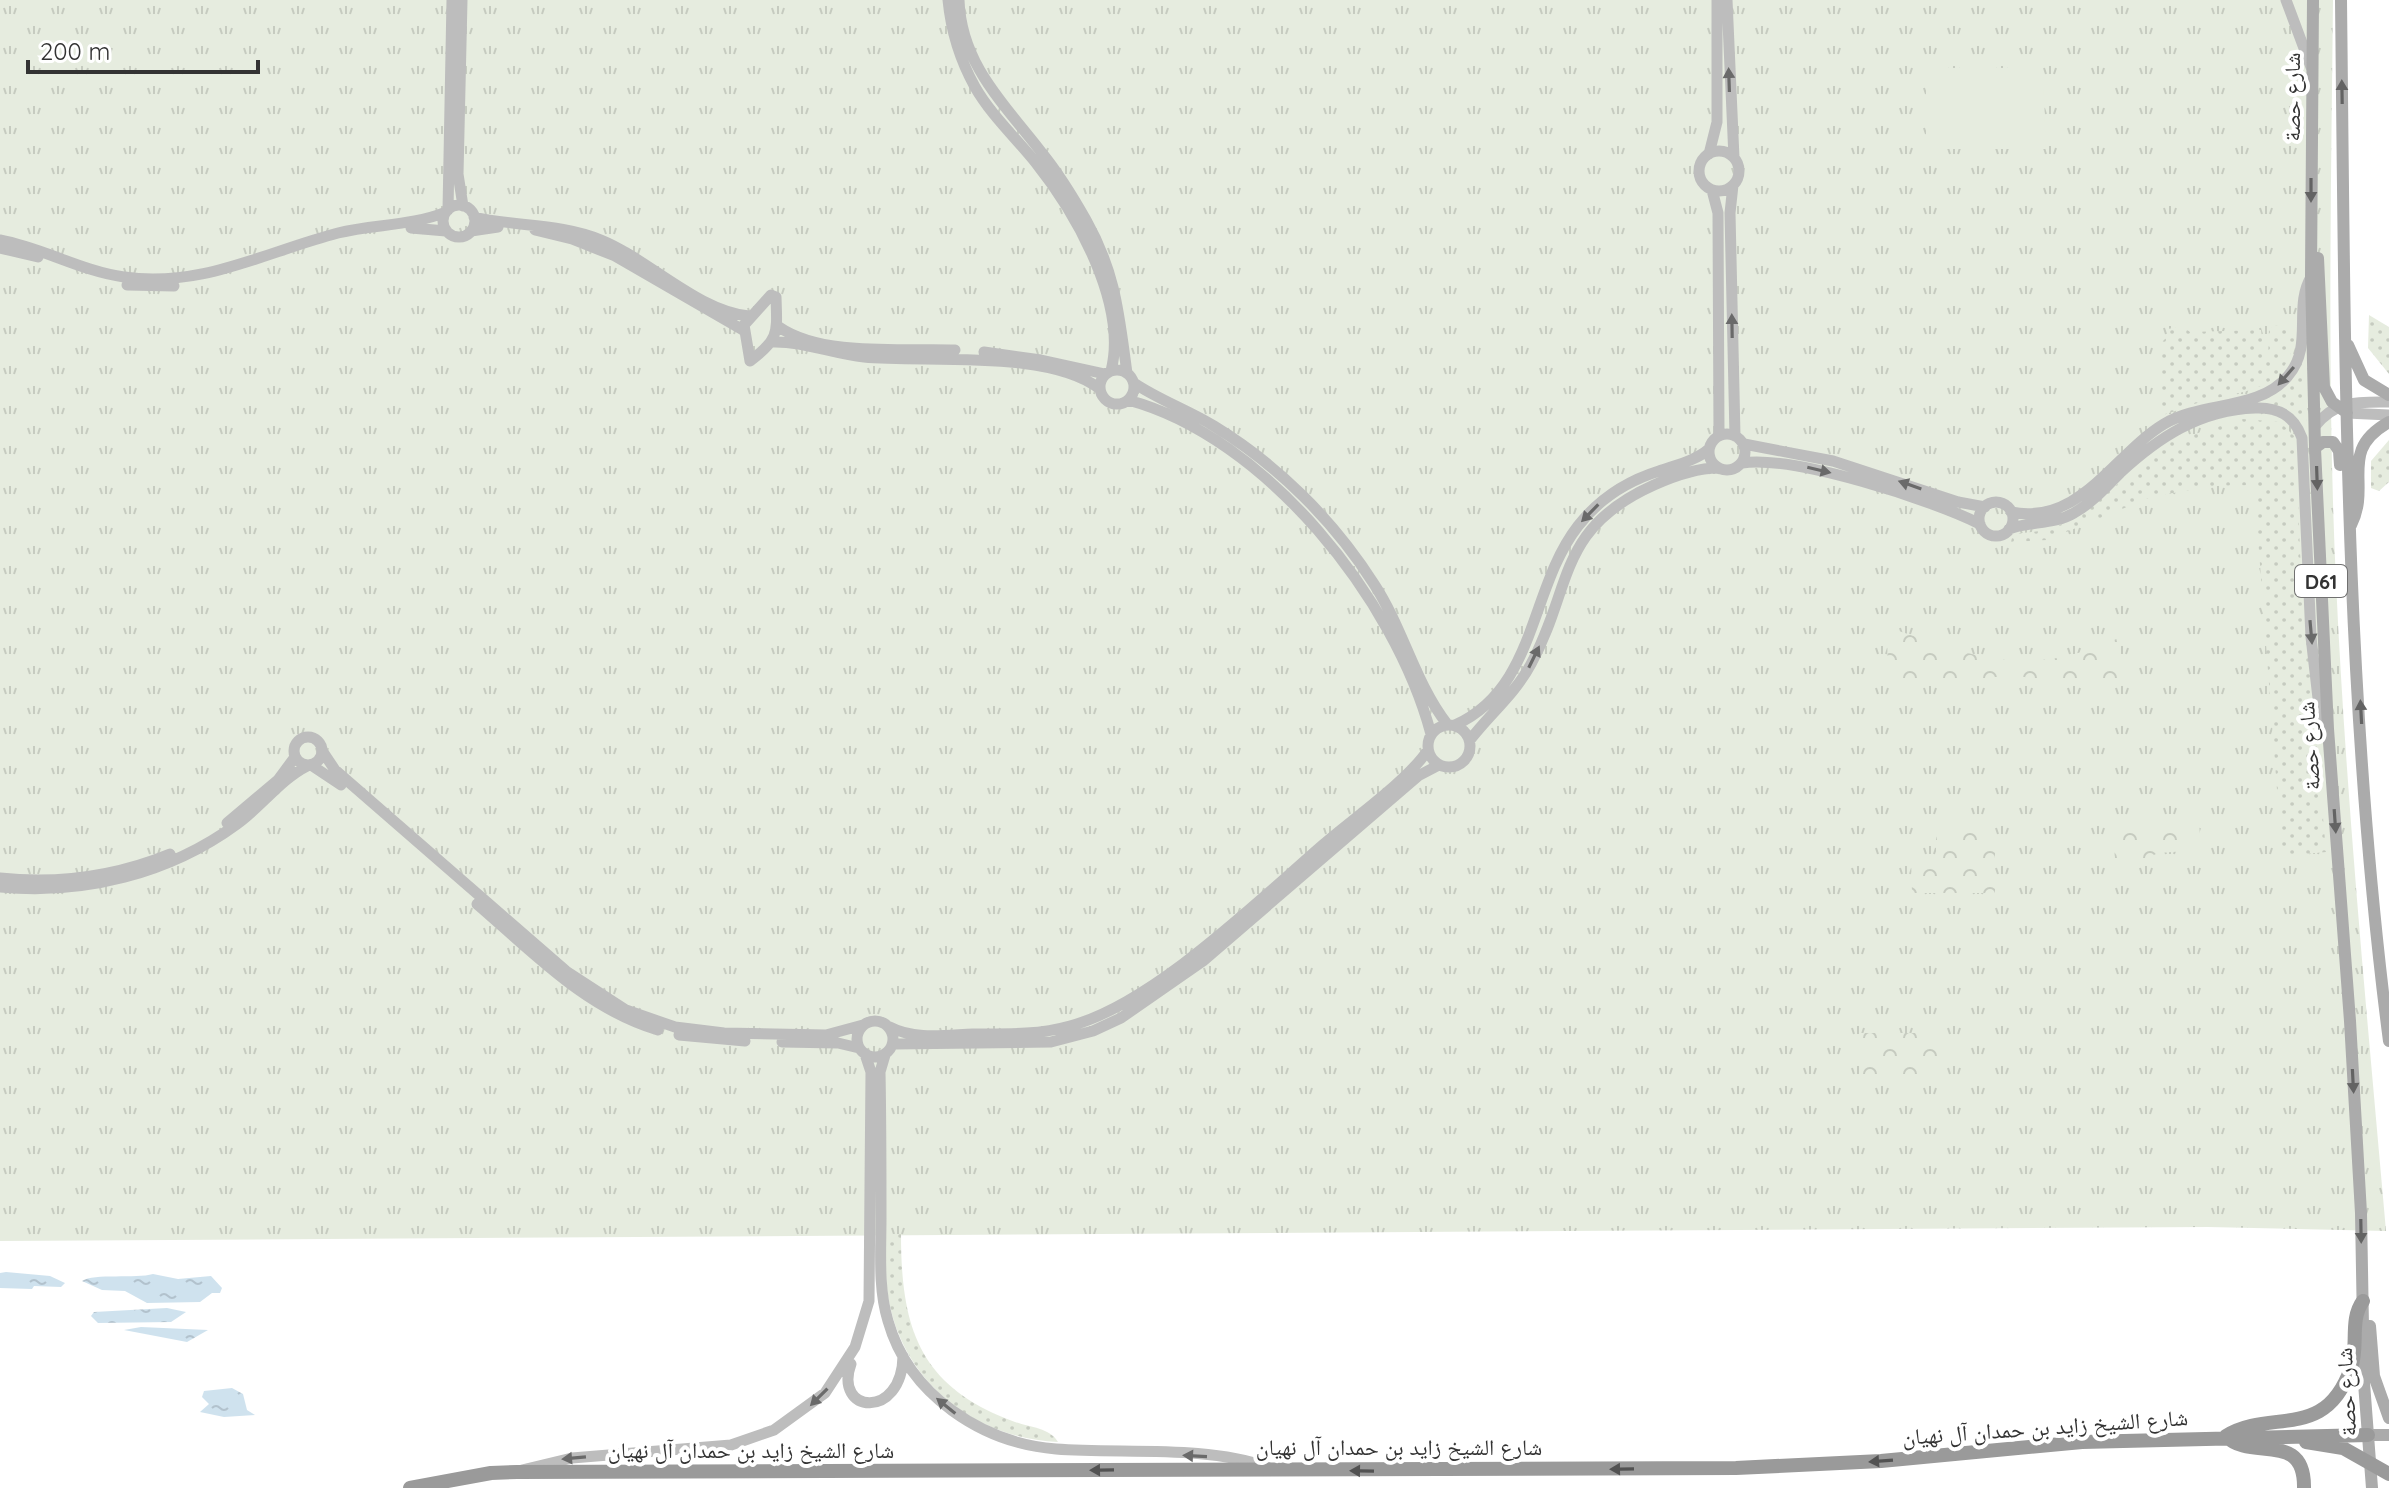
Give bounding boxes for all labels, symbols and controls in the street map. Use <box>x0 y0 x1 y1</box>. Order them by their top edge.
scale bar <box>28 24 258 74</box>
text: 200 m <box>40 36 110 66</box>
street label: شارع حصة <box>2278 53 2306 141</box>
one-way arrow <box>1723 67 1736 92</box>
one-way arrow <box>2336 79 2348 104</box>
one-way arrow <box>2305 178 2317 203</box>
one-way arrow <box>1725 313 1738 338</box>
one-way arrow <box>2278 365 2295 385</box>
one-way arrow <box>1806 465 1831 477</box>
one-way arrow <box>2310 466 2323 491</box>
one-way arrow <box>1898 478 1922 490</box>
one-way arrow <box>1581 503 1600 522</box>
road number: D61 <box>2295 565 2347 597</box>
one-way arrow <box>2305 620 2318 645</box>
one-way arrow <box>1527 645 1541 668</box>
one-way arrow <box>2354 699 2367 724</box>
street label: شارع حصة <box>2292 701 2326 791</box>
one-way arrow <box>2329 809 2342 834</box>
one-way arrow <box>2346 1069 2359 1094</box>
one-way arrow <box>2355 1219 2367 1244</box>
street label: شارع حصة <box>2330 1347 2362 1437</box>
one-way arrow <box>810 1387 829 1406</box>
one-way arrow <box>936 1398 956 1414</box>
street label: شارع الشيخ زايد بن حمدان آل نهيان <box>1901 1403 2189 1451</box>
street label: شارع الشيخ زايد بن حمدان آل نهيان <box>1256 1433 1542 1461</box>
street label: شارع الشيخ زايد بن حمدان آل نهيان <box>608 1436 894 1464</box>
one-way arrow <box>1182 1449 1207 1462</box>
one-way arrow <box>561 1452 586 1465</box>
one-way arrow <box>1869 1455 1894 1468</box>
one-way arrow <box>1609 1463 1634 1475</box>
one-way arrow <box>1089 1464 1114 1476</box>
one-way arrow <box>1349 1465 1374 1477</box>

